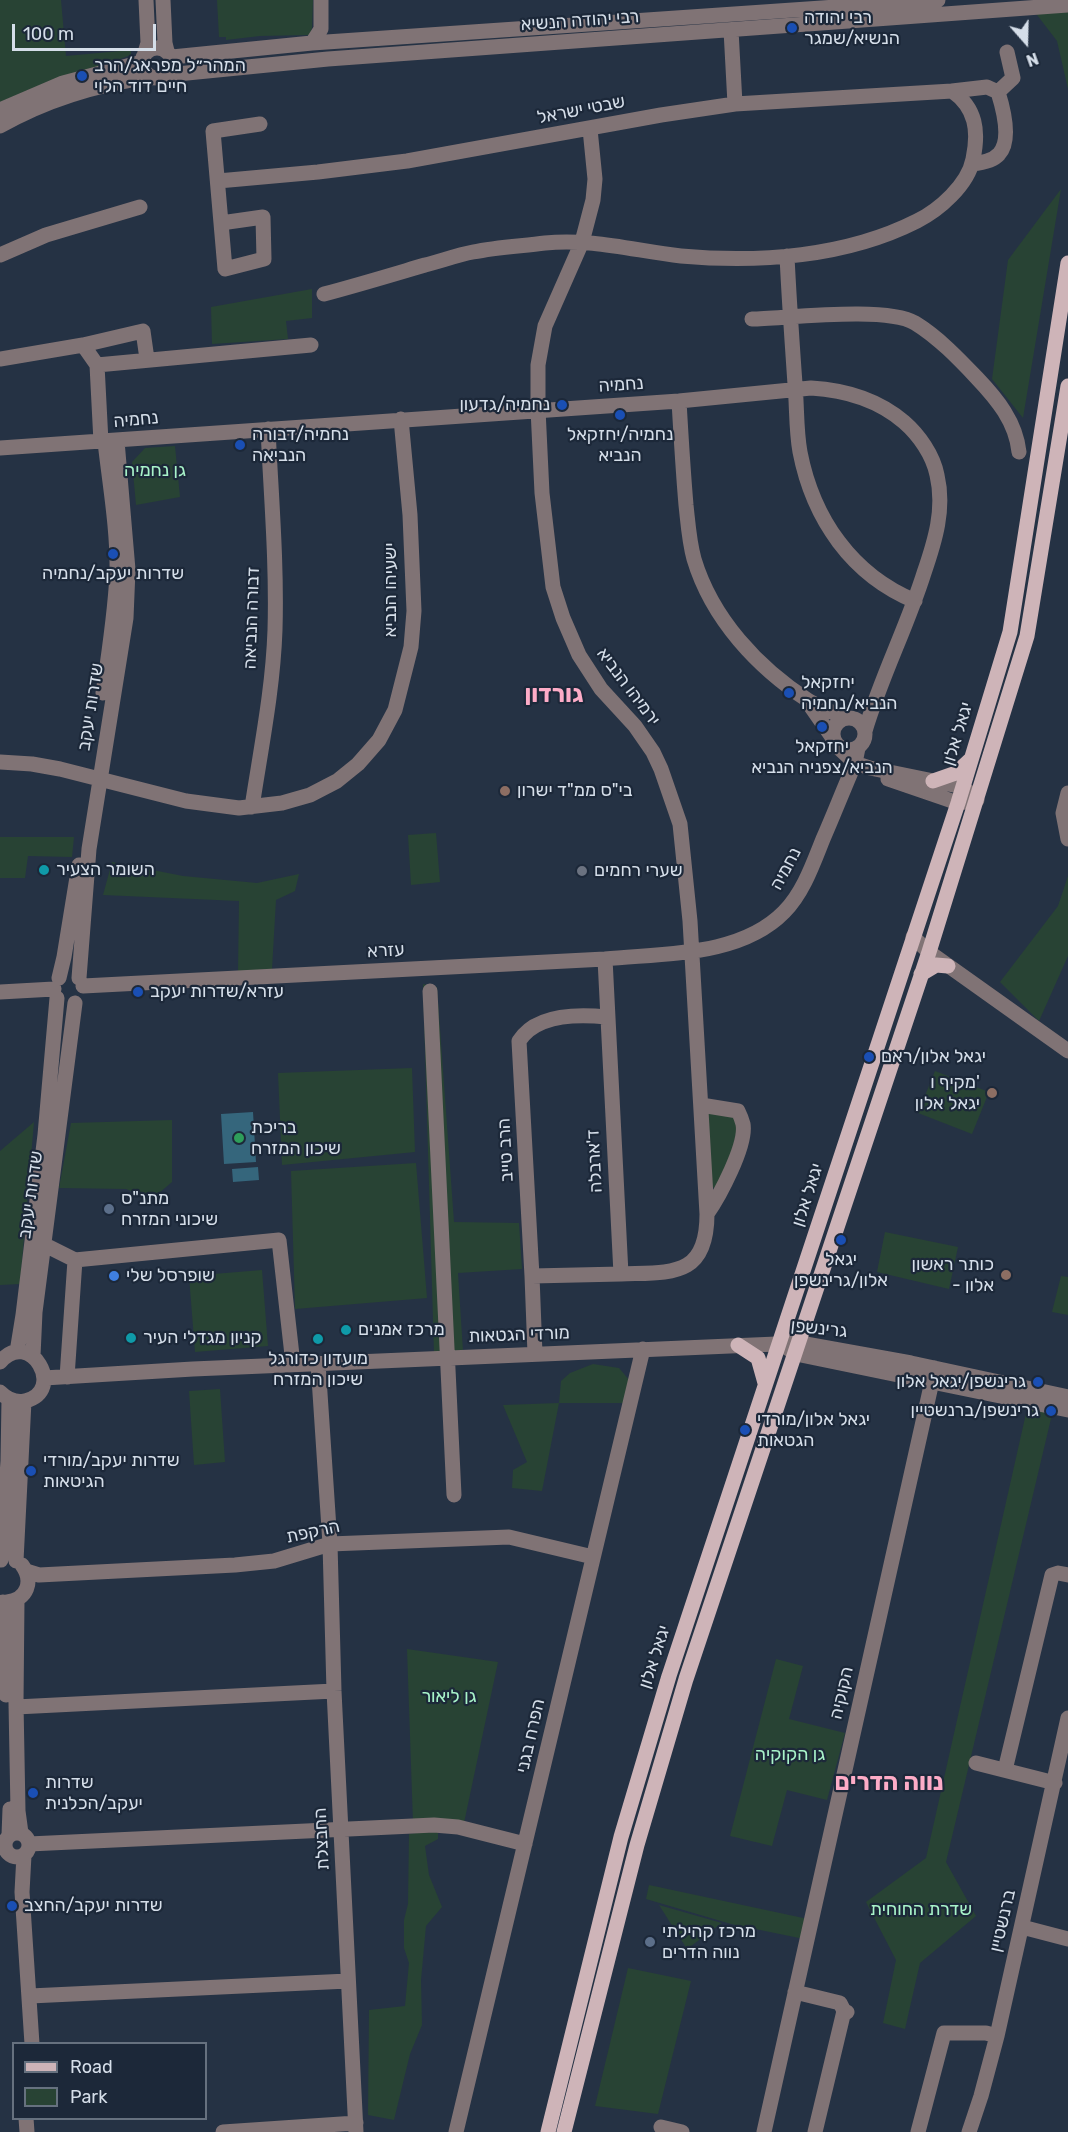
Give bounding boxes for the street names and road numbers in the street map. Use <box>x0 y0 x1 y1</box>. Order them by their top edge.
street label: רבי יהודה הנשיא <box>520 6 640 36</box>
street label: שבטי ישראל <box>535 91 627 129</box>
street label: נחמיה <box>598 373 644 397</box>
street label: נחמיה <box>113 407 159 433</box>
street label: ישעיהו הנביא <box>380 543 402 637</box>
street label: דבורה הנביאה <box>239 566 265 670</box>
street label: ירמיהו הנביא <box>592 644 664 730</box>
street label: שדרות יעקב <box>73 662 109 752</box>
street label: יגאל אלון <box>938 700 978 768</box>
street label: נחמיה <box>766 844 806 894</box>
street label: עזרא <box>367 939 405 963</box>
street label: הרב טייב <box>494 1118 518 1182</box>
street label: ד'ארבלה <box>583 1129 607 1193</box>
street label: שדרות יעקב <box>14 1150 48 1240</box>
street label: יגאל אלון <box>788 1161 828 1229</box>
street label: גרינשפן <box>790 1315 848 1343</box>
street label: מורדי הגטאות <box>468 1322 570 1348</box>
street label: הרקפת <box>284 1516 342 1548</box>
street label: יגאל אלון <box>635 1623 675 1691</box>
street label: הקוקיה <box>825 1665 859 1721</box>
street label: הפרח בגני <box>512 1697 550 1775</box>
street label: החבצלת <box>310 1807 334 1871</box>
street label: ברנשטיין <box>985 1888 1021 1954</box>

